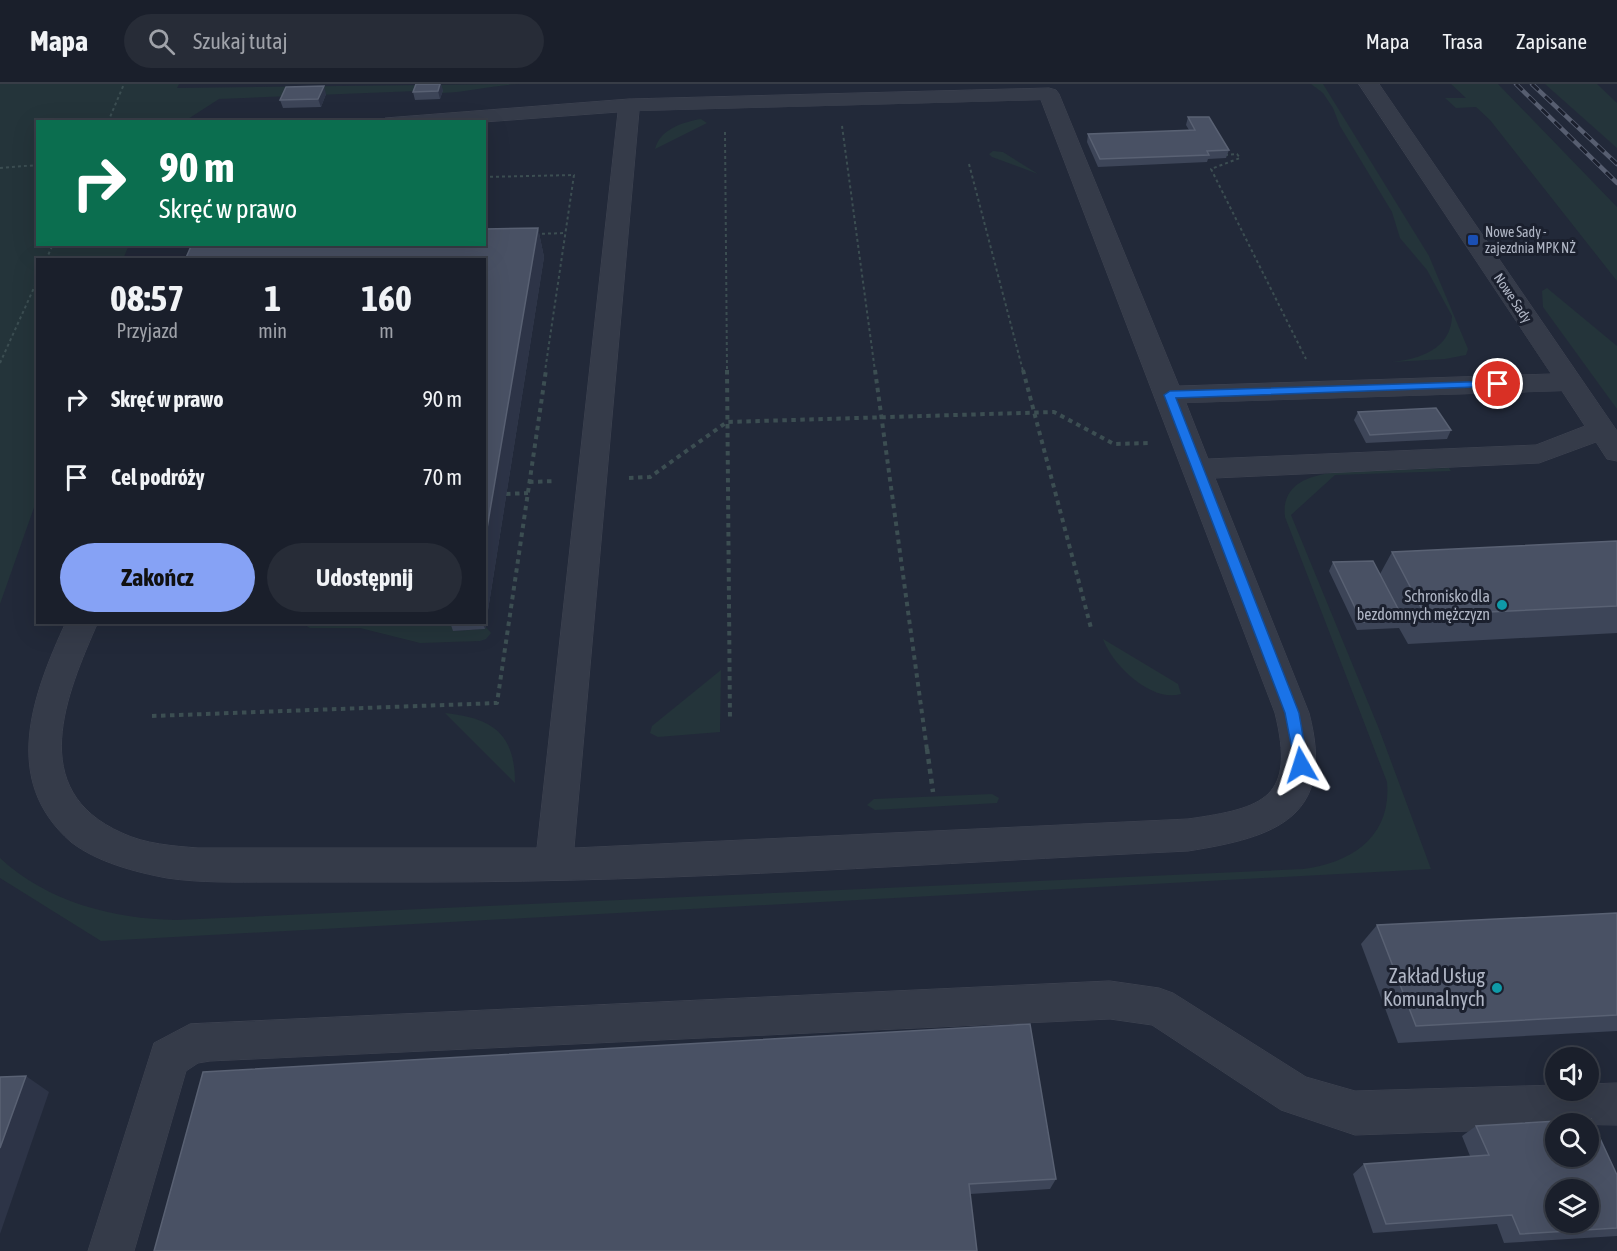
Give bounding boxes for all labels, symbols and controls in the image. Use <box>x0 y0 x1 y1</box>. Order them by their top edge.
search box <box>124 14 544 68</box>
text: Mapa <box>30 25 88 57</box>
icon: search <box>145 25 178 58</box>
text: Szukaj tutaj <box>193 28 287 54</box>
text: Mapa <box>1366 29 1409 53</box>
text: Trasa <box>1442 29 1483 53</box>
text: Zapisane <box>1516 29 1587 53</box>
text: 90 m <box>159 143 234 191</box>
icon: right <box>60 144 138 222</box>
text: Skręć w prawo <box>159 193 297 224</box>
place label: Nowe Sady - zajezdnia MPK NŻ <box>1485 224 1576 256</box>
marker: Nowe Sady - zajezdnia MPK NŻ <box>1466 233 1480 247</box>
street label: Nowe Sady <box>1491 270 1535 326</box>
text: 08:57 <box>110 277 184 319</box>
text: 1 <box>264 277 281 319</box>
text: 160 <box>361 277 412 319</box>
text: Przyjazd <box>116 319 178 342</box>
text: min <box>258 319 287 342</box>
text: m <box>379 319 394 342</box>
pin <box>1472 358 1523 409</box>
icon: arrive <box>1481 367 1514 400</box>
icon: right <box>60 383 93 416</box>
text: Skręć w prawo <box>111 386 224 412</box>
text: 90 m <box>422 386 462 412</box>
icon: arrive <box>60 461 93 494</box>
text: Cel podróży <box>111 464 205 490</box>
text: 70 m <box>422 464 462 490</box>
button: Zakończ <box>60 543 255 612</box>
button: Udostępnij <box>267 543 462 612</box>
place label: Schronisko dla bezdomnych mężczyzn <box>1357 587 1490 624</box>
marker: Schronisko dla bezdomnych mężczyzn <box>1495 598 1509 612</box>
position arrow <box>1269 733 1333 797</box>
place label: Zakład Usług Komunalnych <box>1383 964 1485 1010</box>
marker: Zakład Usług Komunalnych <box>1490 981 1504 995</box>
map controls <box>1545 1047 1599 1233</box>
button: sound <box>1545 1047 1599 1101</box>
button: search <box>1545 1113 1599 1167</box>
button: layers <box>1545 1179 1599 1233</box>

